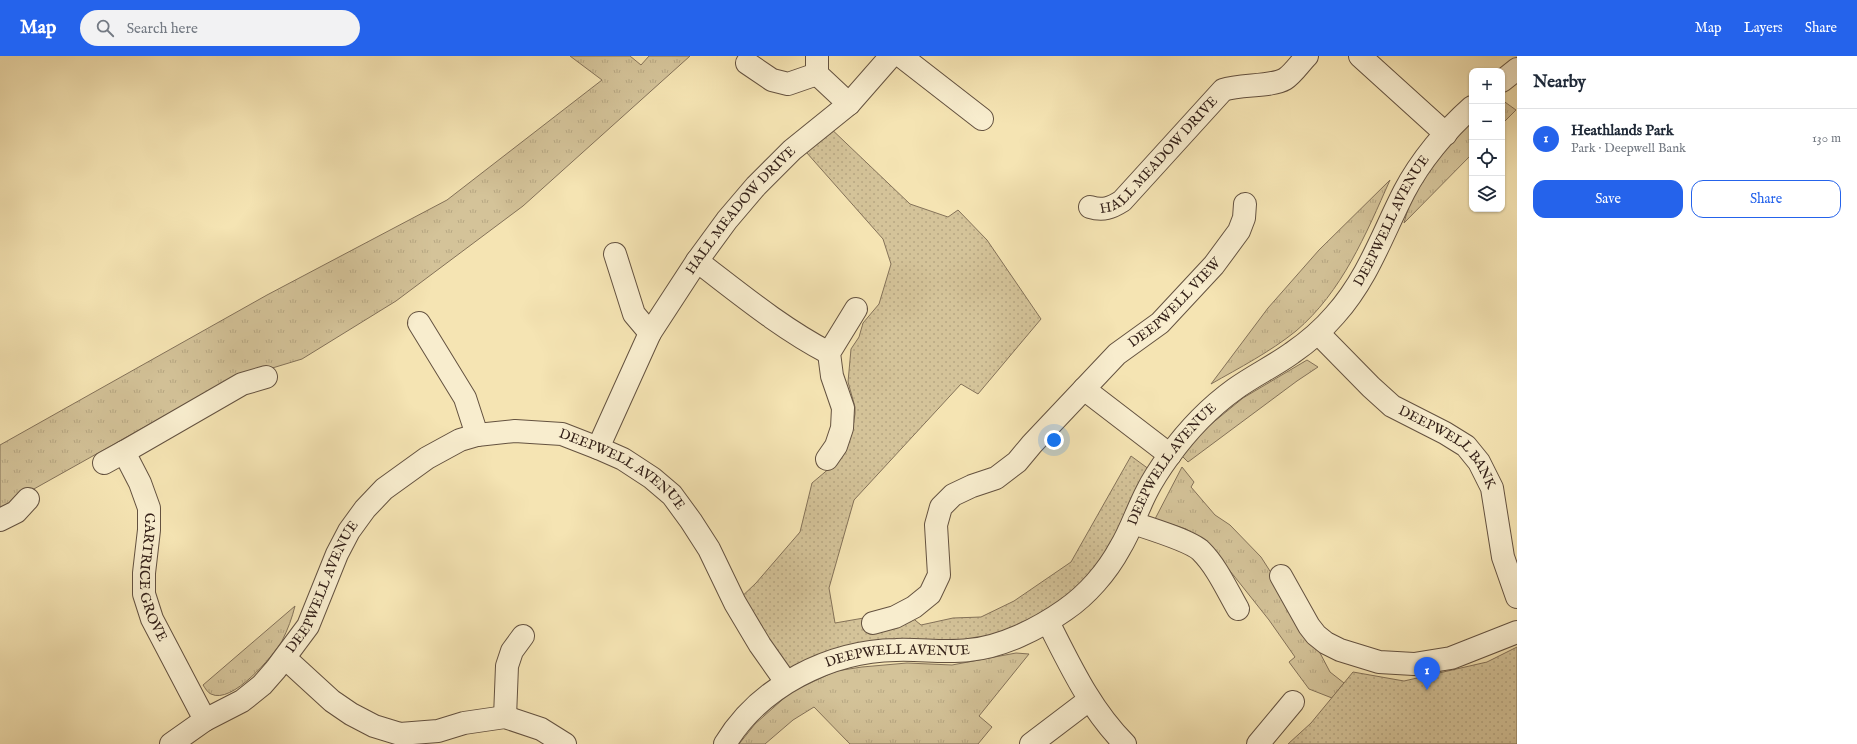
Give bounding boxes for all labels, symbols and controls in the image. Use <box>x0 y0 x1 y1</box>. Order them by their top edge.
search box <box>80 10 360 46</box>
text: Map <box>20 16 56 40</box>
icon: search <box>94 17 116 39</box>
text: Search here <box>126 19 198 38</box>
text: Map <box>1695 19 1722 37</box>
text: Layers <box>1744 19 1783 37</box>
text: Share <box>1805 19 1837 37</box>
map controls <box>1469 68 1505 212</box>
button: + <box>1469 68 1505 104</box>
text: Nearby <box>1533 72 1586 93</box>
street label: HALL MEADOW DRIVE <box>1098 92 1222 218</box>
button: − <box>1469 104 1505 140</box>
text: Heathlands Park <box>1571 121 1674 140</box>
text: 1 <box>1544 130 1548 147</box>
text: 130 m <box>1812 130 1841 147</box>
button: locate <box>1469 140 1505 176</box>
text: Park · Deepwell Bank <box>1571 140 1686 157</box>
street label: HALL MEADOW DRIVE <box>682 142 800 278</box>
street label: DEEPWELL AVENUE <box>1350 151 1434 290</box>
button: layers <box>1469 176 1505 212</box>
button: Save <box>1533 180 1683 218</box>
button: Share <box>1691 180 1841 218</box>
street label: DEEPWELL VIEW <box>1125 254 1225 352</box>
street label: DEEPWELL AVENUE <box>1124 399 1220 528</box>
street label: DEEPWELL BANK <box>1395 402 1500 493</box>
street label: DEEPWELL AVENUE <box>556 425 689 514</box>
your location <box>1044 430 1064 450</box>
street label: GARTRICE GROVE <box>135 513 171 645</box>
street label: DEEPWELL AVENUE <box>282 517 363 657</box>
street label: DEEPWELL AVENUE <box>823 641 971 672</box>
pin: 1 <box>1414 657 1440 690</box>

